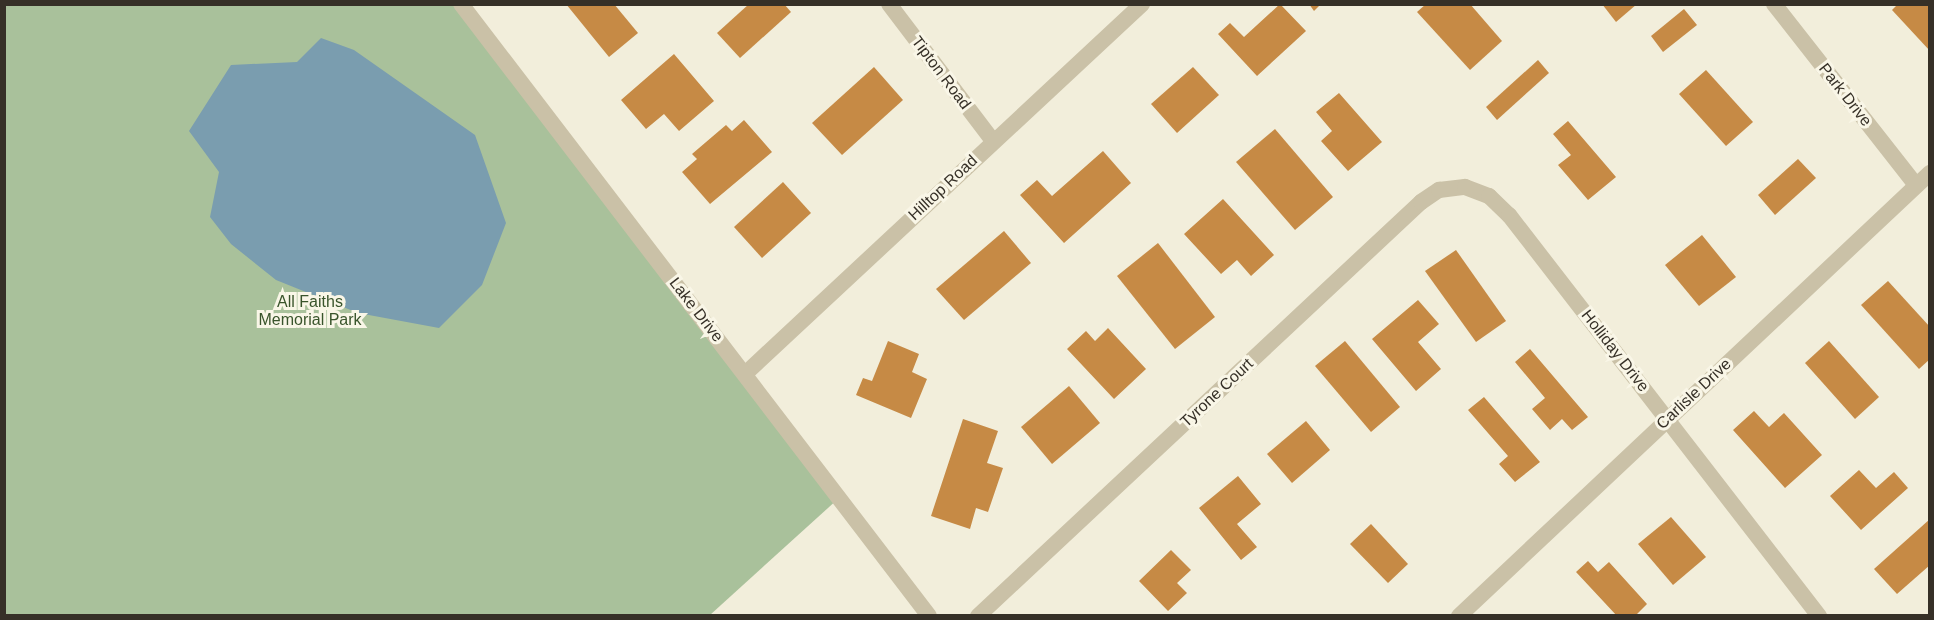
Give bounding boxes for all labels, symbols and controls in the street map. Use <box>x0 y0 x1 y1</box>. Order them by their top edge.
street label: Tipton Road <box>907 33 975 113</box>
street label: Park Drive <box>1814 60 1876 130</box>
street label: Hilltop Road <box>905 151 981 225</box>
street label: Lake Drive <box>665 274 727 346</box>
park label: All Faiths Memorial Park <box>258 292 362 330</box>
street label: Holliday Drive <box>1577 306 1653 396</box>
street label: Tyrone Court <box>1177 354 1257 432</box>
street label: Carlisle Drive <box>1653 355 1735 433</box>

